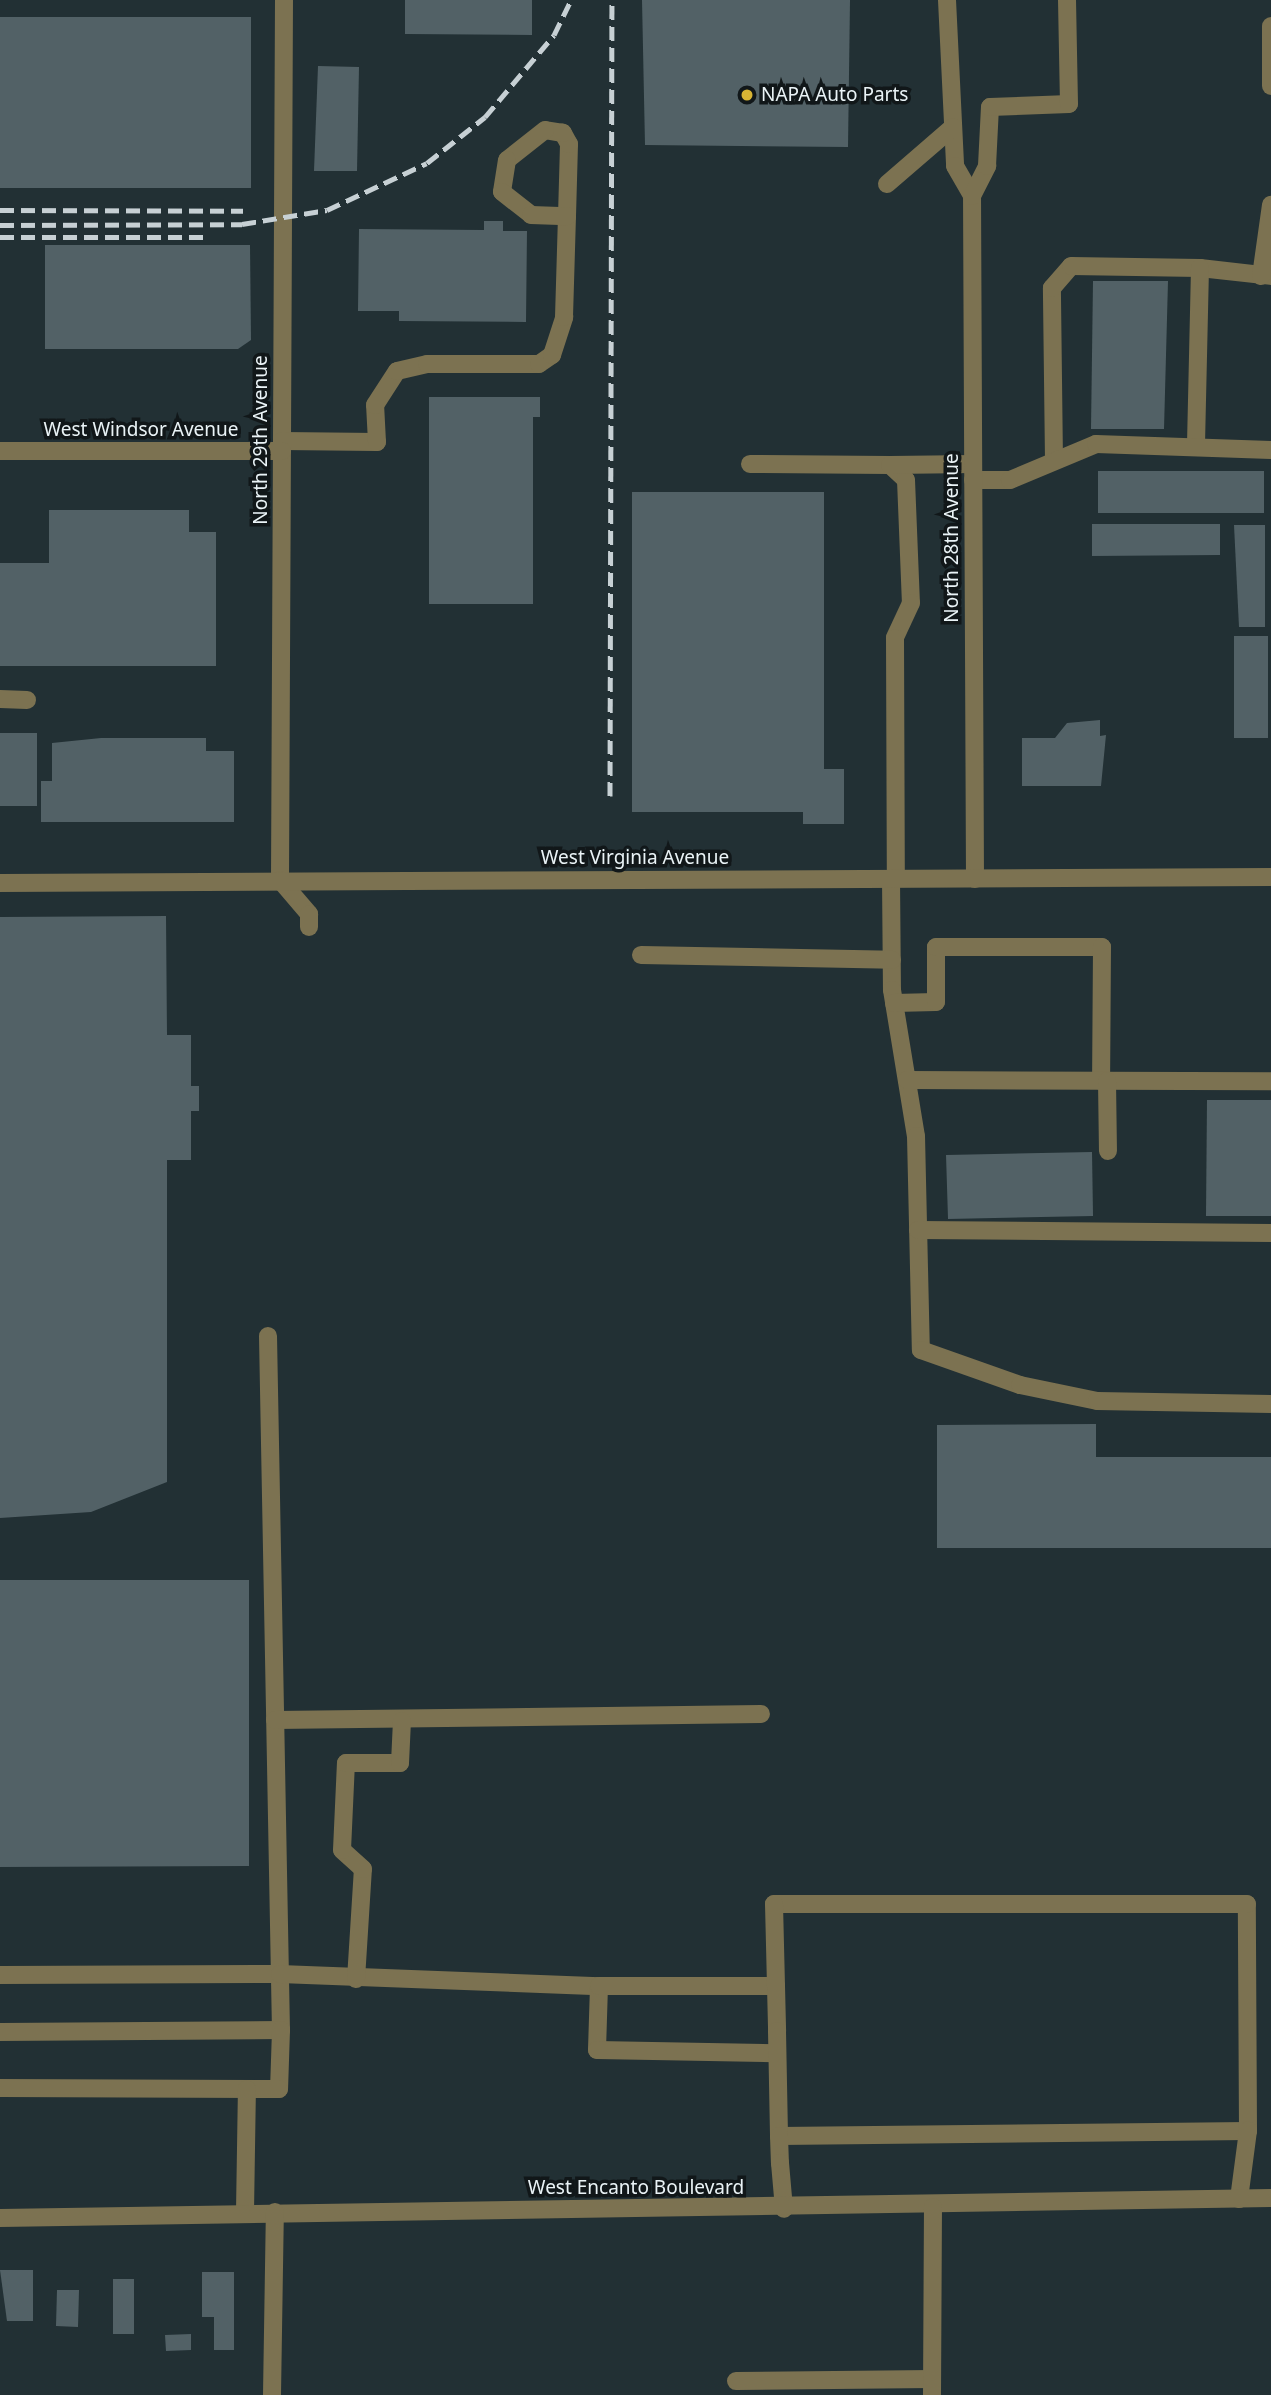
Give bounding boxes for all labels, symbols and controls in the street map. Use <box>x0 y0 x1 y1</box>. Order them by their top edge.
place label: NAPA Auto Parts <box>761 84 908 106</box>
marker: NAPA Auto Parts <box>739 87 755 103</box>
street label: North 29th Avenue <box>250 355 272 525</box>
street label: West Windsor Avenue <box>44 419 238 441</box>
street label: North 28th Avenue <box>941 453 963 623</box>
street label: West Virginia Avenue <box>541 847 729 869</box>
street label: West Encanto Boulevard <box>528 2177 744 2199</box>

